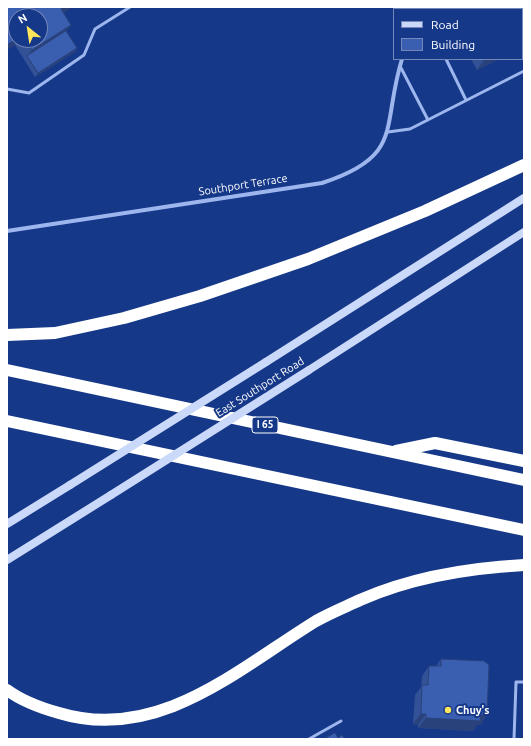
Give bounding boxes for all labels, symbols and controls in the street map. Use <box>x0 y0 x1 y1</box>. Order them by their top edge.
north arrow <box>8 8 48 48</box>
legend <box>393 8 523 60</box>
text: N <box>16 11 29 26</box>
text: Road <box>431 18 459 31</box>
text: Building <box>431 38 475 51</box>
street label: Southport Terrace <box>198 171 288 199</box>
street label: East Southport Road <box>213 354 307 420</box>
road number: I 65 <box>252 417 278 433</box>
place label: Chuy's <box>456 703 490 717</box>
marker: Chuy's <box>443 705 453 715</box>

